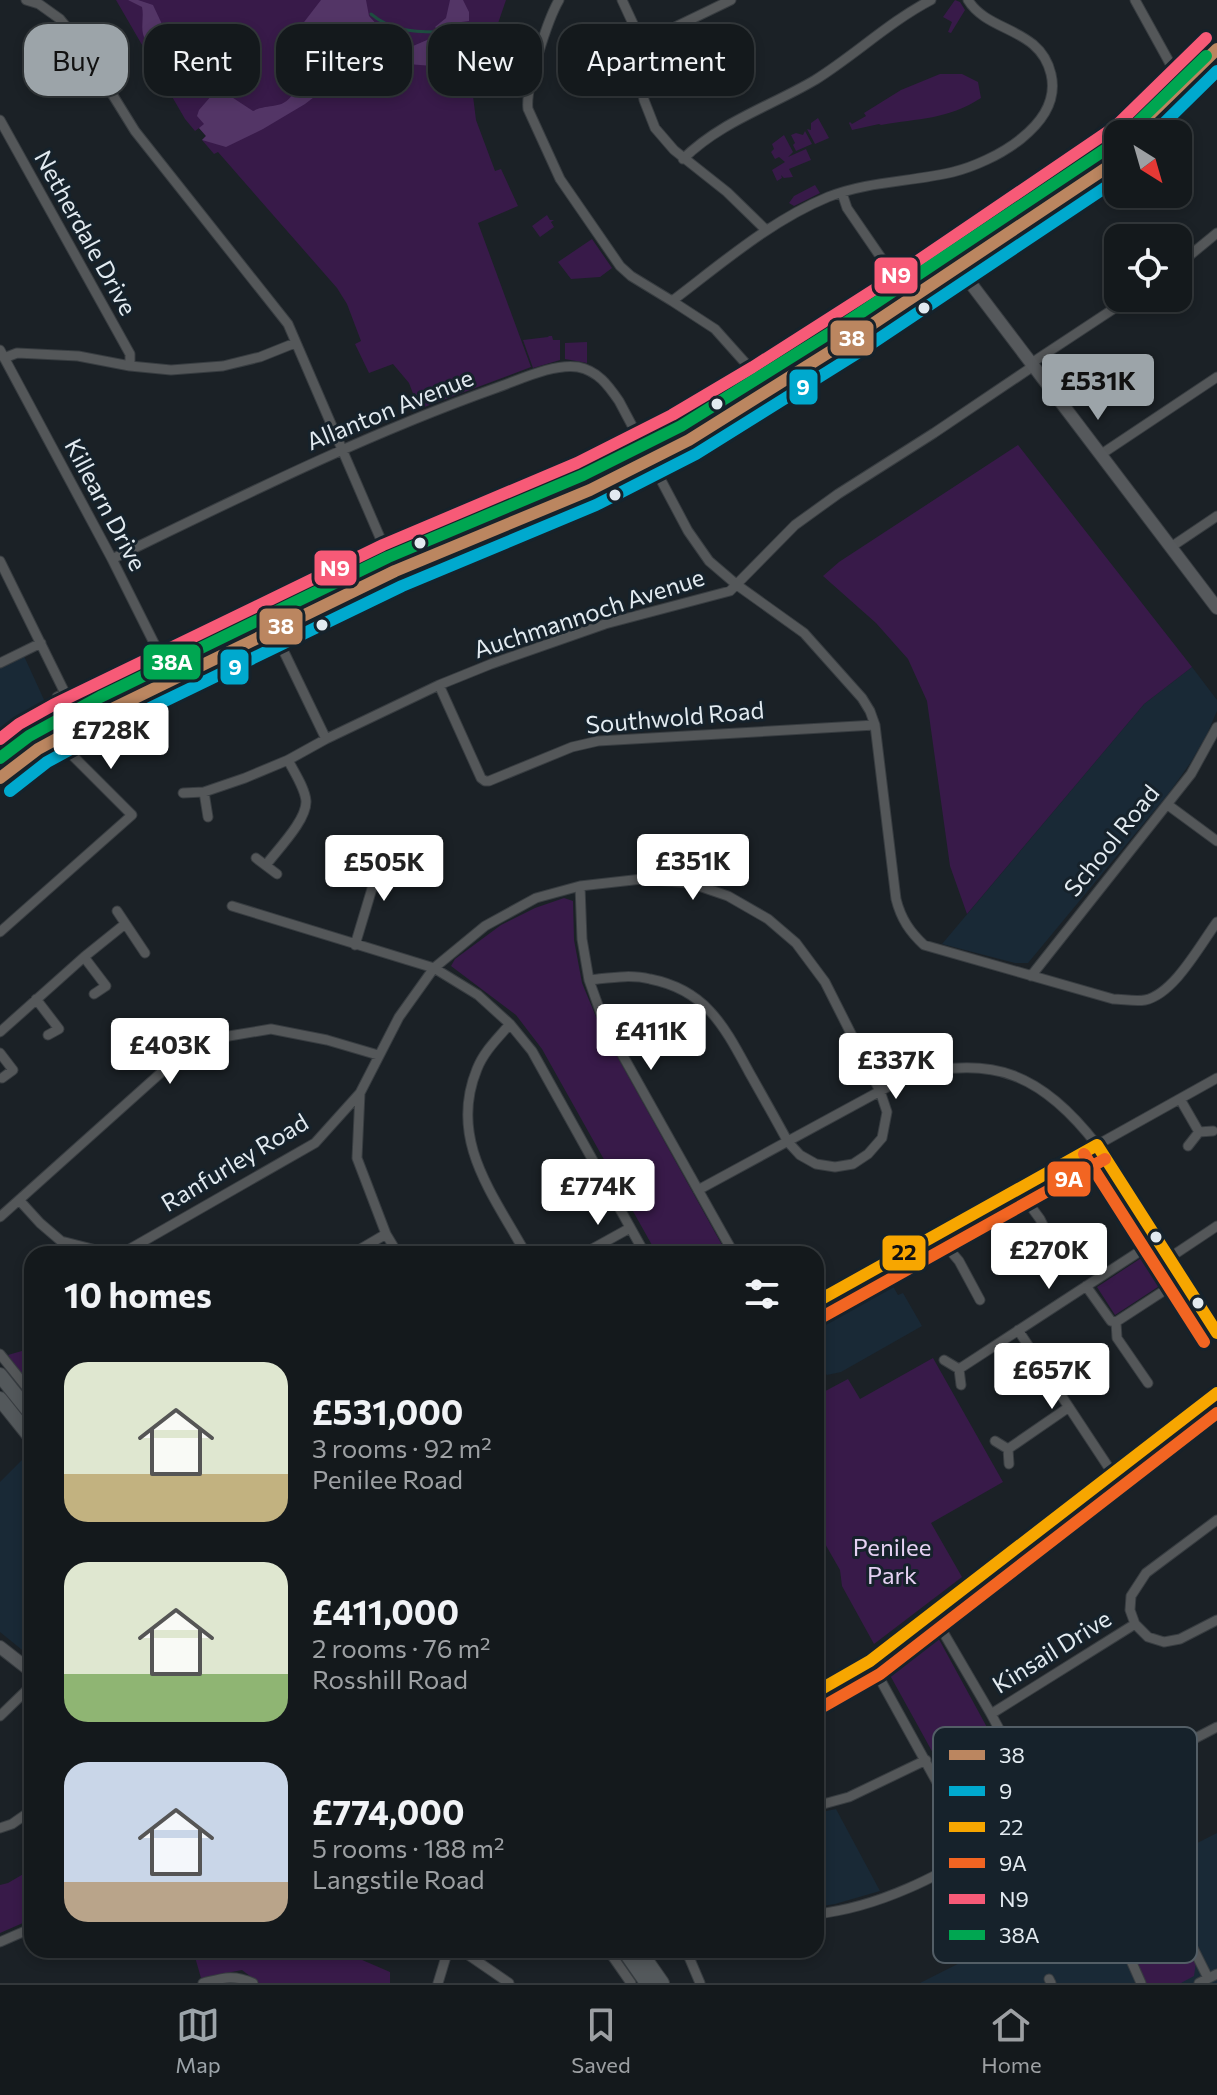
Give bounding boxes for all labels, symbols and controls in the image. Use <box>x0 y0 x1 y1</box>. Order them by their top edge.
chip: Buy <box>24 24 128 96</box>
chip: Rent <box>144 24 260 96</box>
chip: Filters <box>276 24 412 96</box>
chip: New <box>428 24 542 96</box>
chip: Apartment <box>558 24 754 96</box>
north arrow <box>1104 120 1192 208</box>
map controls <box>1104 120 1192 312</box>
street label: Netherdale Drive <box>29 145 144 320</box>
button: locate <box>1104 224 1192 312</box>
line badge: N9 <box>873 256 919 295</box>
text: N9 <box>881 261 911 288</box>
unlabelled marker <box>916 300 932 316</box>
line badge: 38 <box>829 319 875 357</box>
text: 38 <box>839 324 865 351</box>
pin: £531K <box>1042 354 1154 422</box>
street label: Allanton Avenue <box>302 362 477 455</box>
text: £531K <box>1060 364 1136 395</box>
line badge: 9 <box>788 368 819 406</box>
text: 9 <box>796 373 810 400</box>
unlabelled marker <box>709 396 725 412</box>
street label: Killearn Drive <box>59 433 153 575</box>
unlabelled marker <box>607 487 623 503</box>
unlabelled marker <box>412 535 428 551</box>
line badge: N9 <box>313 549 358 587</box>
text: N9 <box>320 554 350 581</box>
street label: Auchmannoch Avenue <box>469 562 708 664</box>
line badge: 38 <box>258 607 304 646</box>
text: 38 <box>268 612 294 639</box>
unlabelled marker <box>314 617 330 633</box>
line badge: 38A <box>142 643 202 681</box>
text: 38A <box>151 648 193 675</box>
line badge: 9 <box>219 648 250 686</box>
text: 9 <box>228 653 242 680</box>
street label: Southwold Road <box>585 694 765 739</box>
pin: £728K <box>55 703 167 771</box>
text: £728K <box>72 713 150 744</box>
street label: School Road <box>1057 778 1165 902</box>
pin: £351K <box>637 834 749 902</box>
pin: £505K <box>328 835 440 903</box>
text: £351K <box>655 844 731 875</box>
text: £505K <box>343 845 425 876</box>
pin: £411K <box>595 1004 707 1072</box>
text: £411K <box>615 1014 687 1045</box>
pin: £403K <box>114 1018 226 1086</box>
text: £403K <box>129 1028 211 1059</box>
pin: £337K <box>840 1033 952 1101</box>
text: £337K <box>857 1043 935 1074</box>
street label: Ranfurley Road <box>155 1106 313 1217</box>
pin: £774K <box>542 1159 654 1227</box>
line badge: 9A <box>1046 1160 1092 1198</box>
text: 9A <box>1055 1165 1084 1192</box>
text: £774K <box>560 1169 636 1200</box>
pin: £270K <box>993 1223 1105 1291</box>
unlabelled marker <box>1148 1229 1164 1245</box>
text: £270K <box>1009 1233 1089 1264</box>
line badge: 22 <box>881 1234 927 1272</box>
text: 22 <box>891 1238 917 1265</box>
icon: filters <box>740 1272 784 1316</box>
text: 10 homes <box>64 1273 212 1315</box>
unlabelled marker <box>1190 1295 1206 1311</box>
pin: £657K <box>996 1343 1108 1411</box>
text: £657K <box>1012 1353 1092 1384</box>
text: £531,000 <box>312 1390 463 1432</box>
icon: home <box>128 1394 224 1490</box>
text: 3 rooms · 92 m² <box>312 1432 492 1463</box>
text: Penilee Road <box>312 1463 463 1494</box>
park label: Penilee Park <box>853 1532 931 1589</box>
text: £411,000 <box>312 1590 459 1632</box>
icon: home <box>128 1594 224 1690</box>
street label: Kinsail Drive <box>987 1603 1116 1699</box>
text: 2 rooms · 76 m² <box>312 1632 491 1663</box>
text: Rosshill Road <box>312 1663 468 1694</box>
legend <box>933 1727 1197 1963</box>
text: 38 <box>999 1741 1025 1768</box>
text: 9 <box>999 1777 1012 1804</box>
text: £774,000 <box>312 1790 465 1832</box>
icon: home <box>128 1794 224 1890</box>
text: 22 <box>999 1813 1023 1840</box>
text: 5 rooms · 188 m² <box>312 1832 504 1863</box>
text: 9A <box>999 1849 1027 1876</box>
text: Langstile Road <box>312 1863 485 1894</box>
text: N9 <box>999 1885 1029 1912</box>
text: 38A <box>999 1921 1040 1948</box>
tab: Map <box>175 2003 221 2078</box>
tab: Saved <box>571 2003 631 2078</box>
tab: Home <box>981 2003 1042 2078</box>

